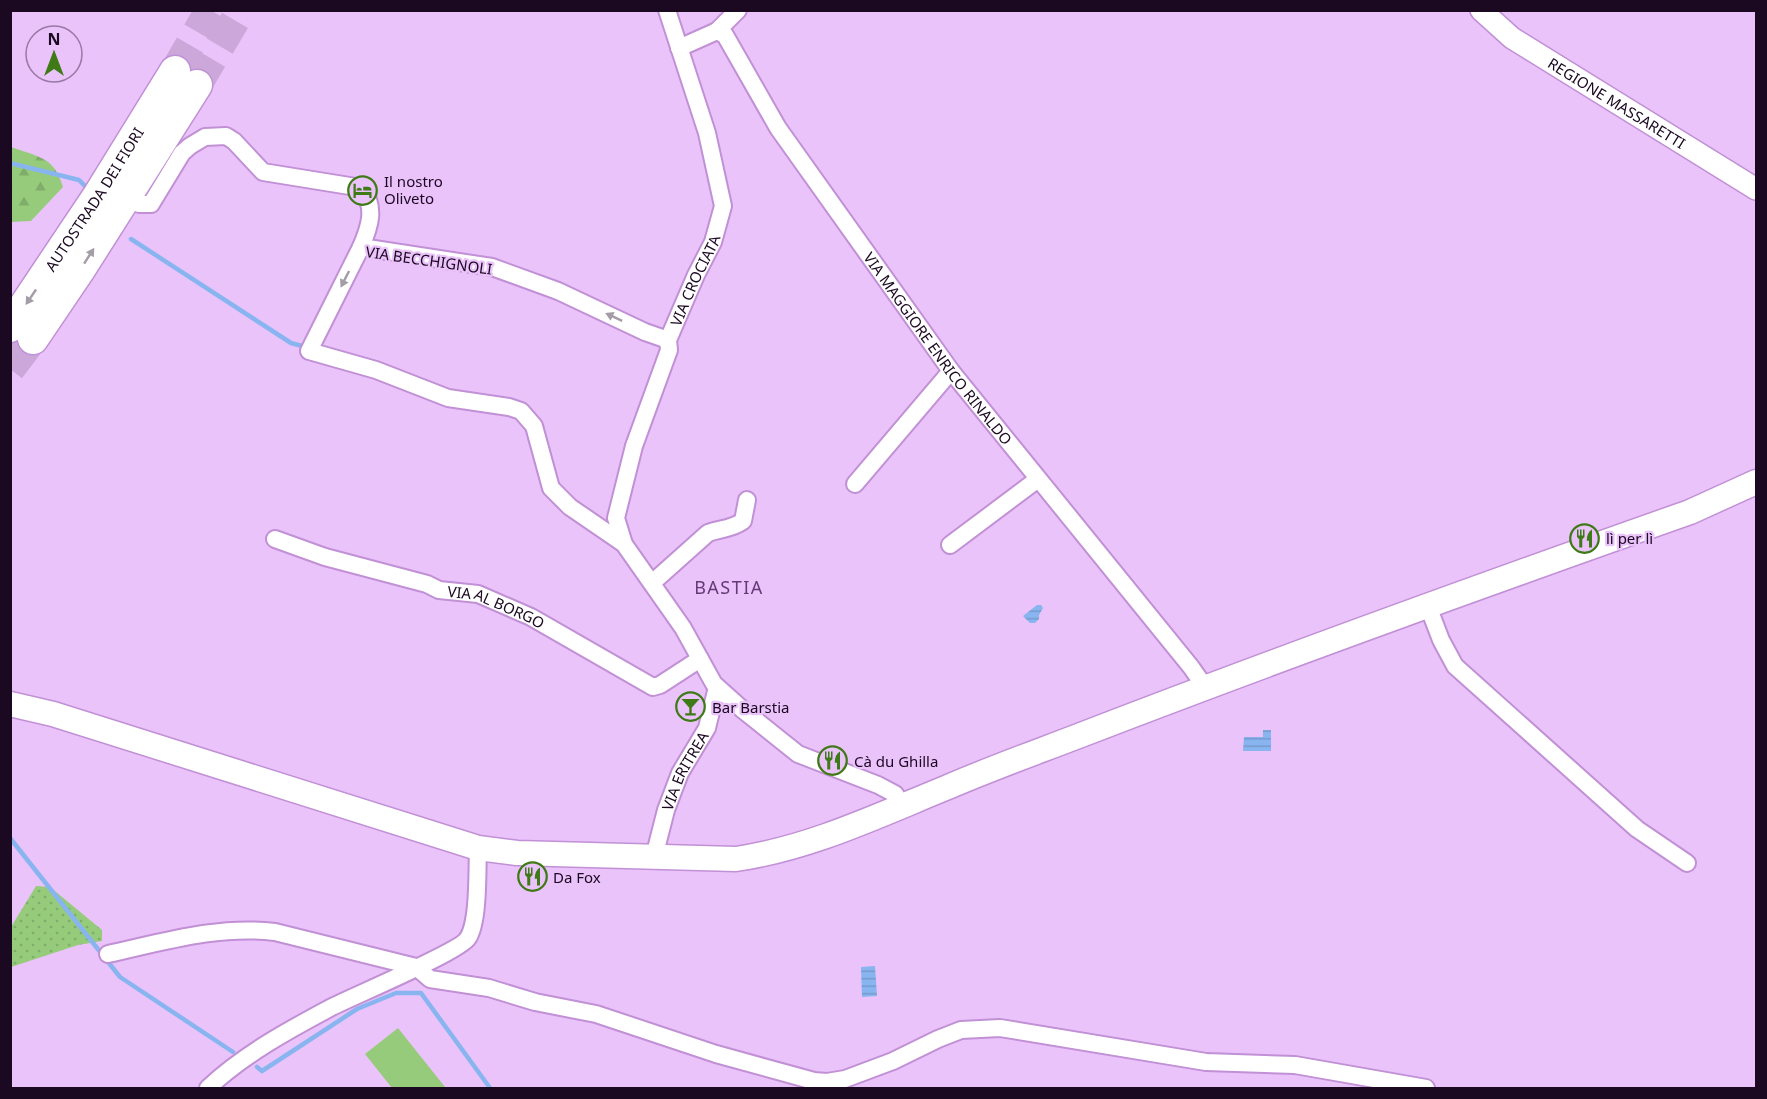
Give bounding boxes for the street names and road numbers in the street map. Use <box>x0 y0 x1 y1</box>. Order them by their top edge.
street label: REGIONE MASSARETTI <box>1544 53 1689 153</box>
street label: AUTOSTRADA DEI FIORI <box>40 124 148 275</box>
street label: VIA CROCIATA <box>665 233 724 329</box>
street label: VIA BECCHIGNOLI <box>364 241 494 279</box>
street label: VIA MAGGIORE ENRICO RINALDO <box>859 248 1017 449</box>
street label: VIA AL BORGO <box>447 581 548 633</box>
street label: VIA ERITREA <box>657 727 713 813</box>

